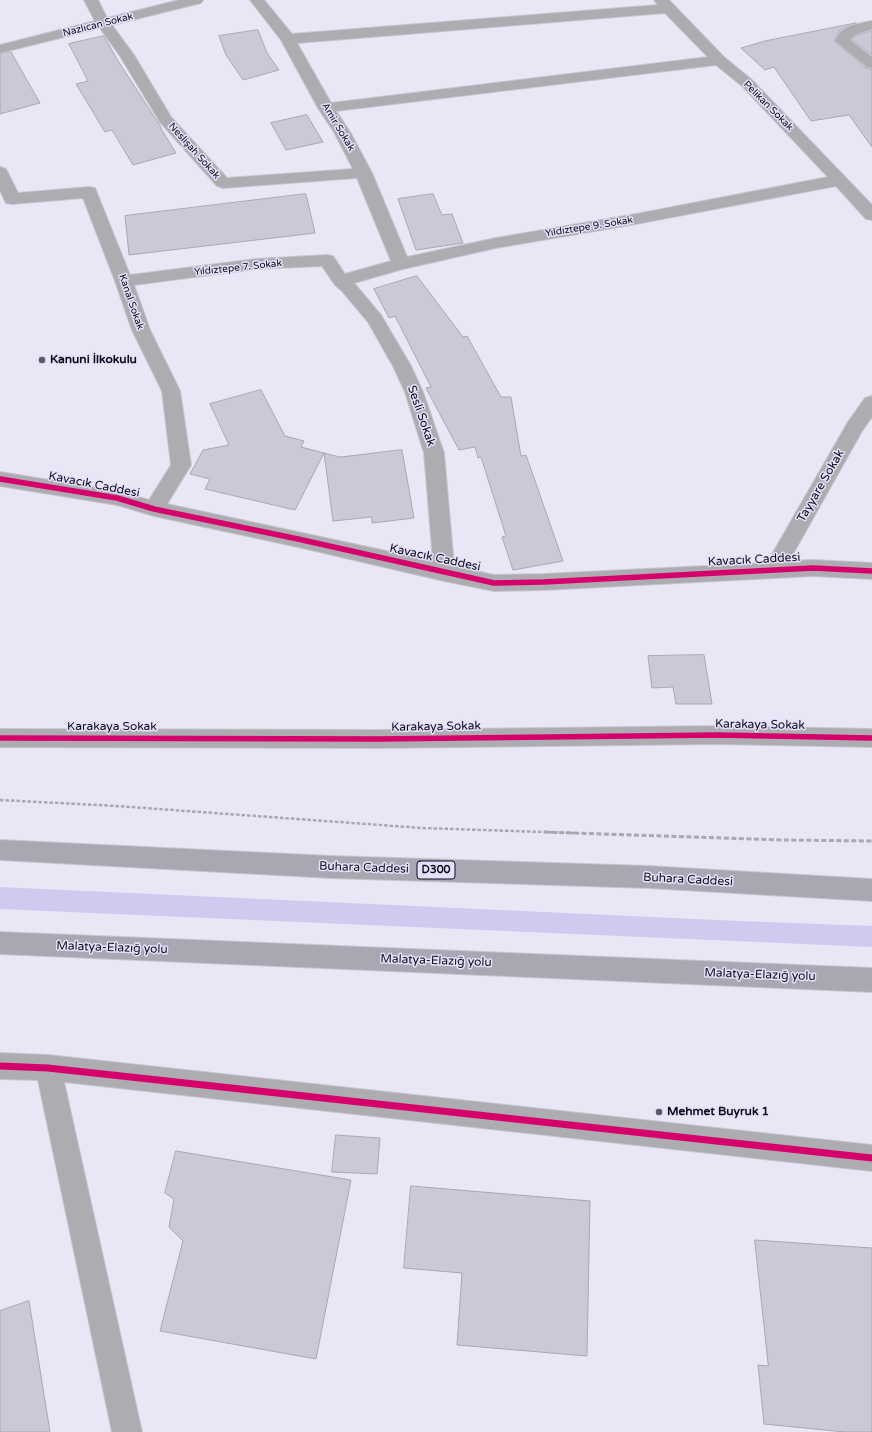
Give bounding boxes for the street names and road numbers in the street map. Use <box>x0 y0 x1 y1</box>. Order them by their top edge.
street label: Nazlıcan Sokak <box>62 10 134 40</box>
street label: Pelikan Sokak <box>741 79 795 133</box>
street label: Amir Sokak <box>319 101 357 153</box>
street label: Neslişah Sokak <box>166 121 222 181</box>
street label: Yıldıztepe 9. Sokak <box>544 214 634 240</box>
street label: Yıldıztepe 7. Sokak <box>194 257 282 279</box>
street label: Kanal Sokak <box>116 273 146 331</box>
street label: Sesli Sokak <box>404 384 438 448</box>
street label: Tayyare Sokak <box>794 447 848 525</box>
street label: Kavacık Caddesi <box>47 469 141 501</box>
street label: Kavacık Caddesi <box>388 541 482 575</box>
street label: Kavacık Caddesi <box>707 550 801 570</box>
street label: Karakaya Sokak <box>715 717 805 733</box>
street label: Karakaya Sokak <box>391 719 481 735</box>
street label: Karakaya Sokak <box>67 720 157 734</box>
street label: Buhara Caddesi <box>319 859 409 877</box>
road number: D300 <box>417 861 455 879</box>
street label: Buhara Caddesi <box>643 870 733 890</box>
street label: Malatya-Elazığ yolu <box>56 939 168 957</box>
street label: Malatya-Elazığ yolu <box>380 952 492 970</box>
street label: Malatya-Elazığ yolu <box>704 966 816 984</box>

